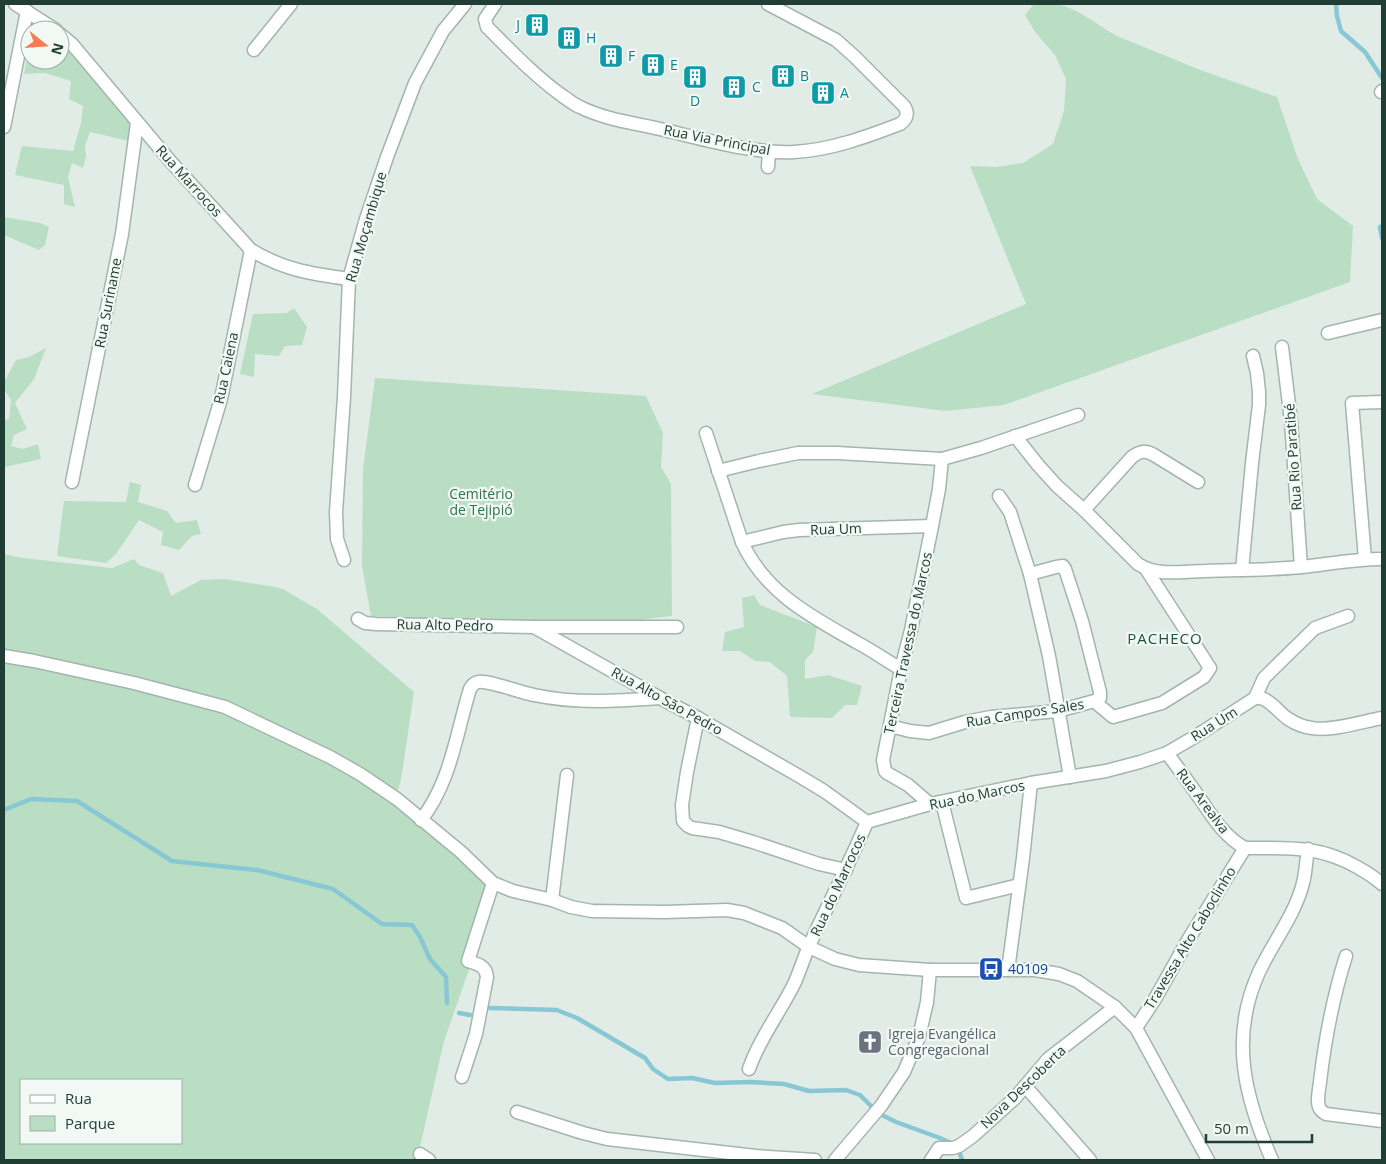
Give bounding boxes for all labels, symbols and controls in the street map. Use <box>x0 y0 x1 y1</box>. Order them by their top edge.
building icon: J <box>524 12 550 38</box>
place label: J <box>514 15 520 34</box>
north arrow <box>20 20 70 70</box>
building icon: H <box>556 25 582 51</box>
place label: H <box>586 28 596 47</box>
text: N <box>47 41 69 57</box>
building icon: F <box>598 43 624 69</box>
place label: F <box>628 46 635 65</box>
building icon: E <box>640 52 666 78</box>
place label: E <box>670 55 678 74</box>
building icon: B <box>770 63 796 89</box>
building icon: D <box>682 64 708 90</box>
place label: B <box>800 66 809 85</box>
building icon: C <box>721 74 747 100</box>
place label: C <box>752 77 761 96</box>
building icon: A <box>810 80 836 106</box>
place label: A <box>840 83 849 102</box>
place label: D <box>690 91 700 110</box>
street label: Rua Via Principal <box>662 120 772 159</box>
street label: Rua Marrocos <box>152 141 227 221</box>
street label: Rua Moçambique <box>341 169 390 284</box>
street label: Rua Suriname <box>89 256 126 350</box>
street label: Rua Caiena <box>209 330 242 406</box>
street label: Rua Rio Paratibé <box>1279 403 1306 511</box>
park label: Cemitério de Tejipió <box>449 484 513 519</box>
street label: Rua Um <box>810 518 862 539</box>
street label: Terceira Travessa do Marcos <box>879 550 936 736</box>
street label: Rua Alto Pedro <box>396 614 494 635</box>
district label: PACHECO <box>1127 628 1203 648</box>
street label: Rua Alto São Pedro <box>608 662 726 739</box>
street label: Rua Campos Sales <box>965 694 1086 731</box>
street label: Rua Um <box>1187 702 1241 745</box>
street label: Rua Arealva <box>1173 764 1234 837</box>
street label: Rua do Marcos <box>927 775 1027 814</box>
street label: Rua do Marrocos <box>805 830 870 939</box>
street label: Travessa Alto Caboclinho <box>1139 863 1240 1013</box>
bus stop icon: 40109 <box>978 956 1004 982</box>
place label: 40109 <box>1008 959 1048 978</box>
place label: Igreja Evangélica Congregacional <box>888 1024 996 1059</box>
church icon: Igreja Evangélica Congregacional <box>857 1029 883 1055</box>
street label: Nova Descoberta <box>976 1041 1070 1132</box>
legend <box>20 1079 182 1144</box>
text: Rua <box>65 1088 92 1108</box>
scale bar <box>1206 1112 1312 1144</box>
text: Parque <box>65 1113 115 1133</box>
text: 50 m <box>1214 1118 1249 1138</box>

